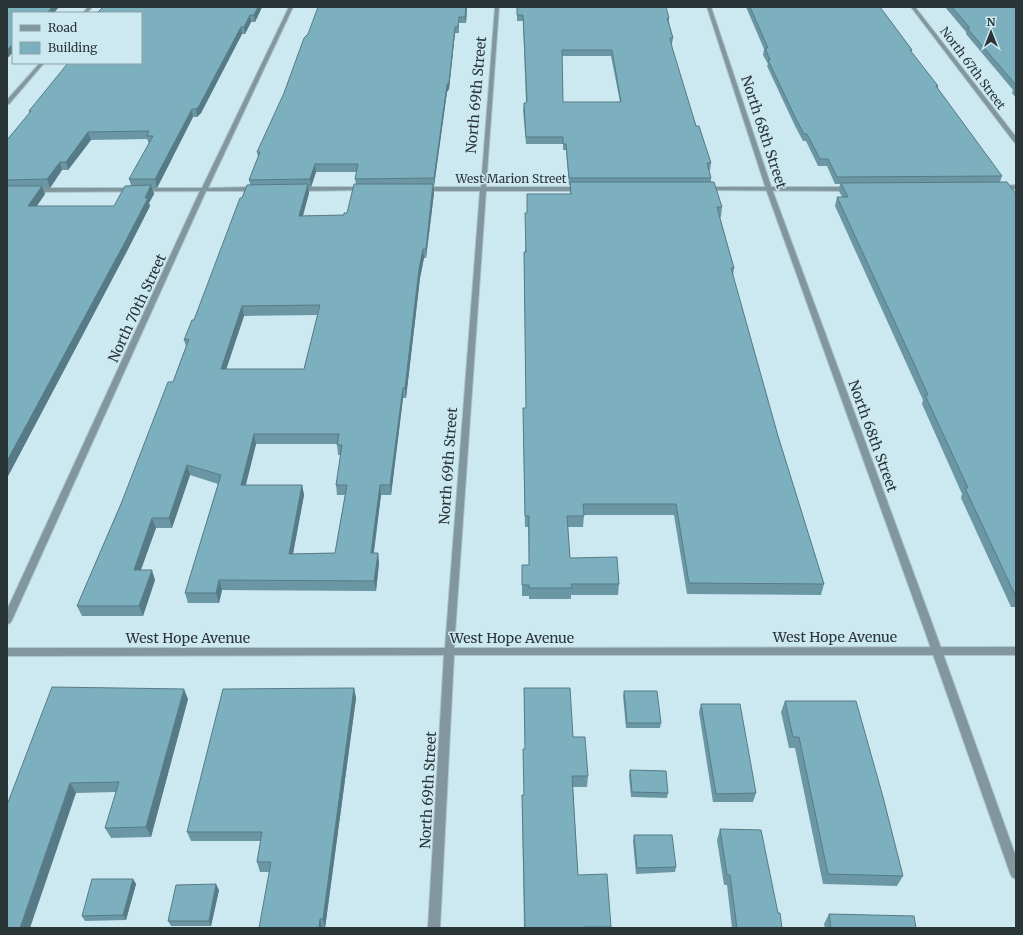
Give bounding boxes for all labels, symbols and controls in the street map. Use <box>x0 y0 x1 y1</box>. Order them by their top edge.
legend <box>12 12 142 64</box>
north arrow <box>971 12 1011 52</box>
text: N <box>987 15 996 29</box>
text: Road <box>48 20 77 35</box>
street label: North 67th Street <box>937 24 1009 113</box>
street label: North 69th Street <box>462 35 490 154</box>
text: Building <box>48 40 98 55</box>
street label: North 68th Street <box>737 73 791 191</box>
street label: West Marion Street <box>455 171 567 186</box>
street label: North 70th Street <box>104 250 170 365</box>
street label: North 68th Street <box>844 378 902 495</box>
street label: North 69th Street <box>435 406 461 525</box>
street label: West Hope Avenue <box>772 628 897 646</box>
street label: West Hope Avenue <box>125 629 250 647</box>
street label: West Hope Avenue <box>449 629 574 647</box>
street label: North 69th Street <box>416 730 440 849</box>

